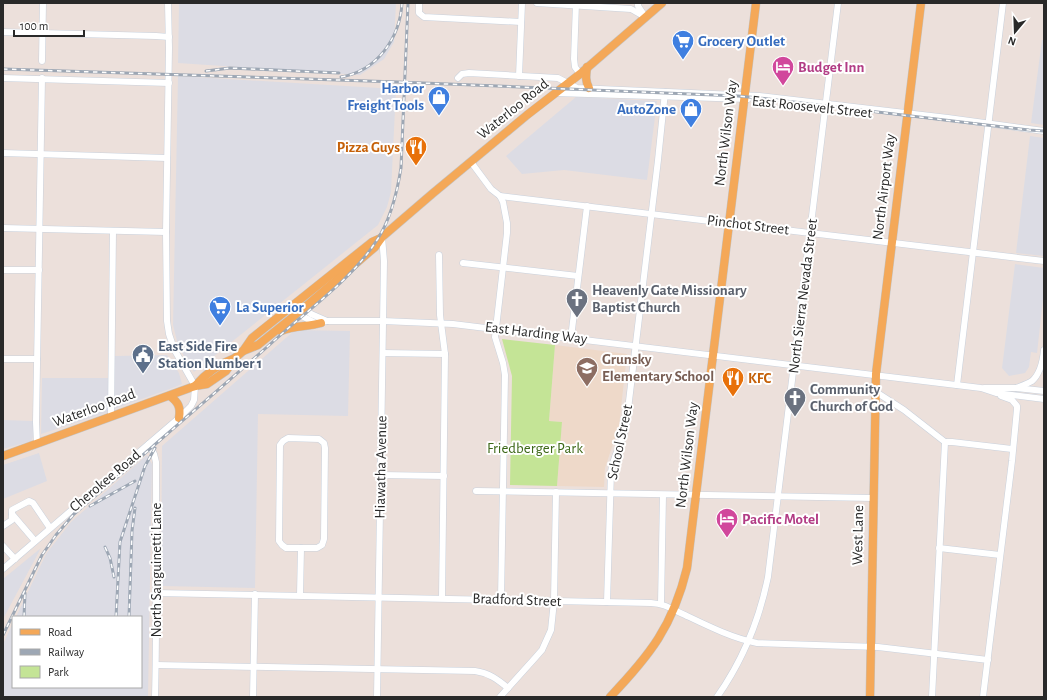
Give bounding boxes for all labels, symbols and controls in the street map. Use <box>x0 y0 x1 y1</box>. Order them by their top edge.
scale bar <box>14 12 84 38</box>
north arrow <box>995 12 1035 52</box>
text: 100 m <box>20 20 48 32</box>
supermarket icon: Grocery Outlet <box>670 28 696 61</box>
place label: Grocery Outlet <box>698 34 785 49</box>
text: N <box>1006 35 1017 47</box>
hotel icon: Budget Inn <box>770 54 796 87</box>
place label: Budget Inn <box>798 60 864 75</box>
street label: Waterloo Road <box>475 76 552 142</box>
street label: North Wilson Way <box>712 79 740 187</box>
place label: Harbor Freight Tools <box>347 81 425 113</box>
shop icon: Harbor Freight Tools <box>426 84 452 117</box>
street label: East Roosevelt Street <box>751 93 873 121</box>
shop icon: AutoZone <box>678 96 704 129</box>
place label: AutoZone <box>617 102 676 117</box>
street label: North Airport Way <box>870 132 898 241</box>
restaurant icon: Pizza Guys <box>403 134 429 167</box>
place label: Pizza Guys <box>337 140 400 155</box>
street label: Pinchot Street <box>706 213 790 238</box>
street label: North Sierra Nevada Street <box>786 217 820 374</box>
place label: Heavenly Gate Missionary Baptist Church <box>592 283 747 315</box>
church icon: Heavenly Gate Missionary Baptist Church <box>564 286 590 319</box>
supermarket icon: La Superior <box>207 294 233 327</box>
place label: La Superior <box>236 300 305 315</box>
street label: East Harding Way <box>484 319 589 347</box>
place label: East Side Fire Station Number 1 <box>158 339 262 371</box>
public building icon: East Side Fire Station Number 1 <box>130 342 156 375</box>
place label: Grunsky Elementary School <box>602 352 714 384</box>
school or university icon: Grunsky Elementary School <box>574 355 600 388</box>
restaurant icon: KFC <box>720 365 746 398</box>
place label: KFC <box>748 371 772 386</box>
place label: Community Church of God <box>810 382 893 414</box>
church icon: Community Church of God <box>782 385 808 418</box>
street label: Waterloo Road <box>51 386 137 430</box>
street label: North Wilson Way <box>673 401 701 509</box>
street label: School Street <box>605 403 635 481</box>
street label: Hiawatha Avenue <box>373 415 389 519</box>
park label: Friedberger Park <box>487 441 583 456</box>
street label: Cherokee Road <box>67 447 143 515</box>
street label: North Sanguinetti Lane <box>149 502 164 637</box>
street label: West Lane <box>850 505 866 565</box>
hotel icon: Pacific Motel <box>714 506 740 539</box>
place label: Pacific Motel <box>742 512 819 527</box>
street label: Bradford Street <box>472 591 562 609</box>
legend <box>12 616 142 688</box>
text: Road <box>48 626 72 638</box>
text: Railway <box>48 646 84 659</box>
text: Park <box>48 666 69 678</box>

